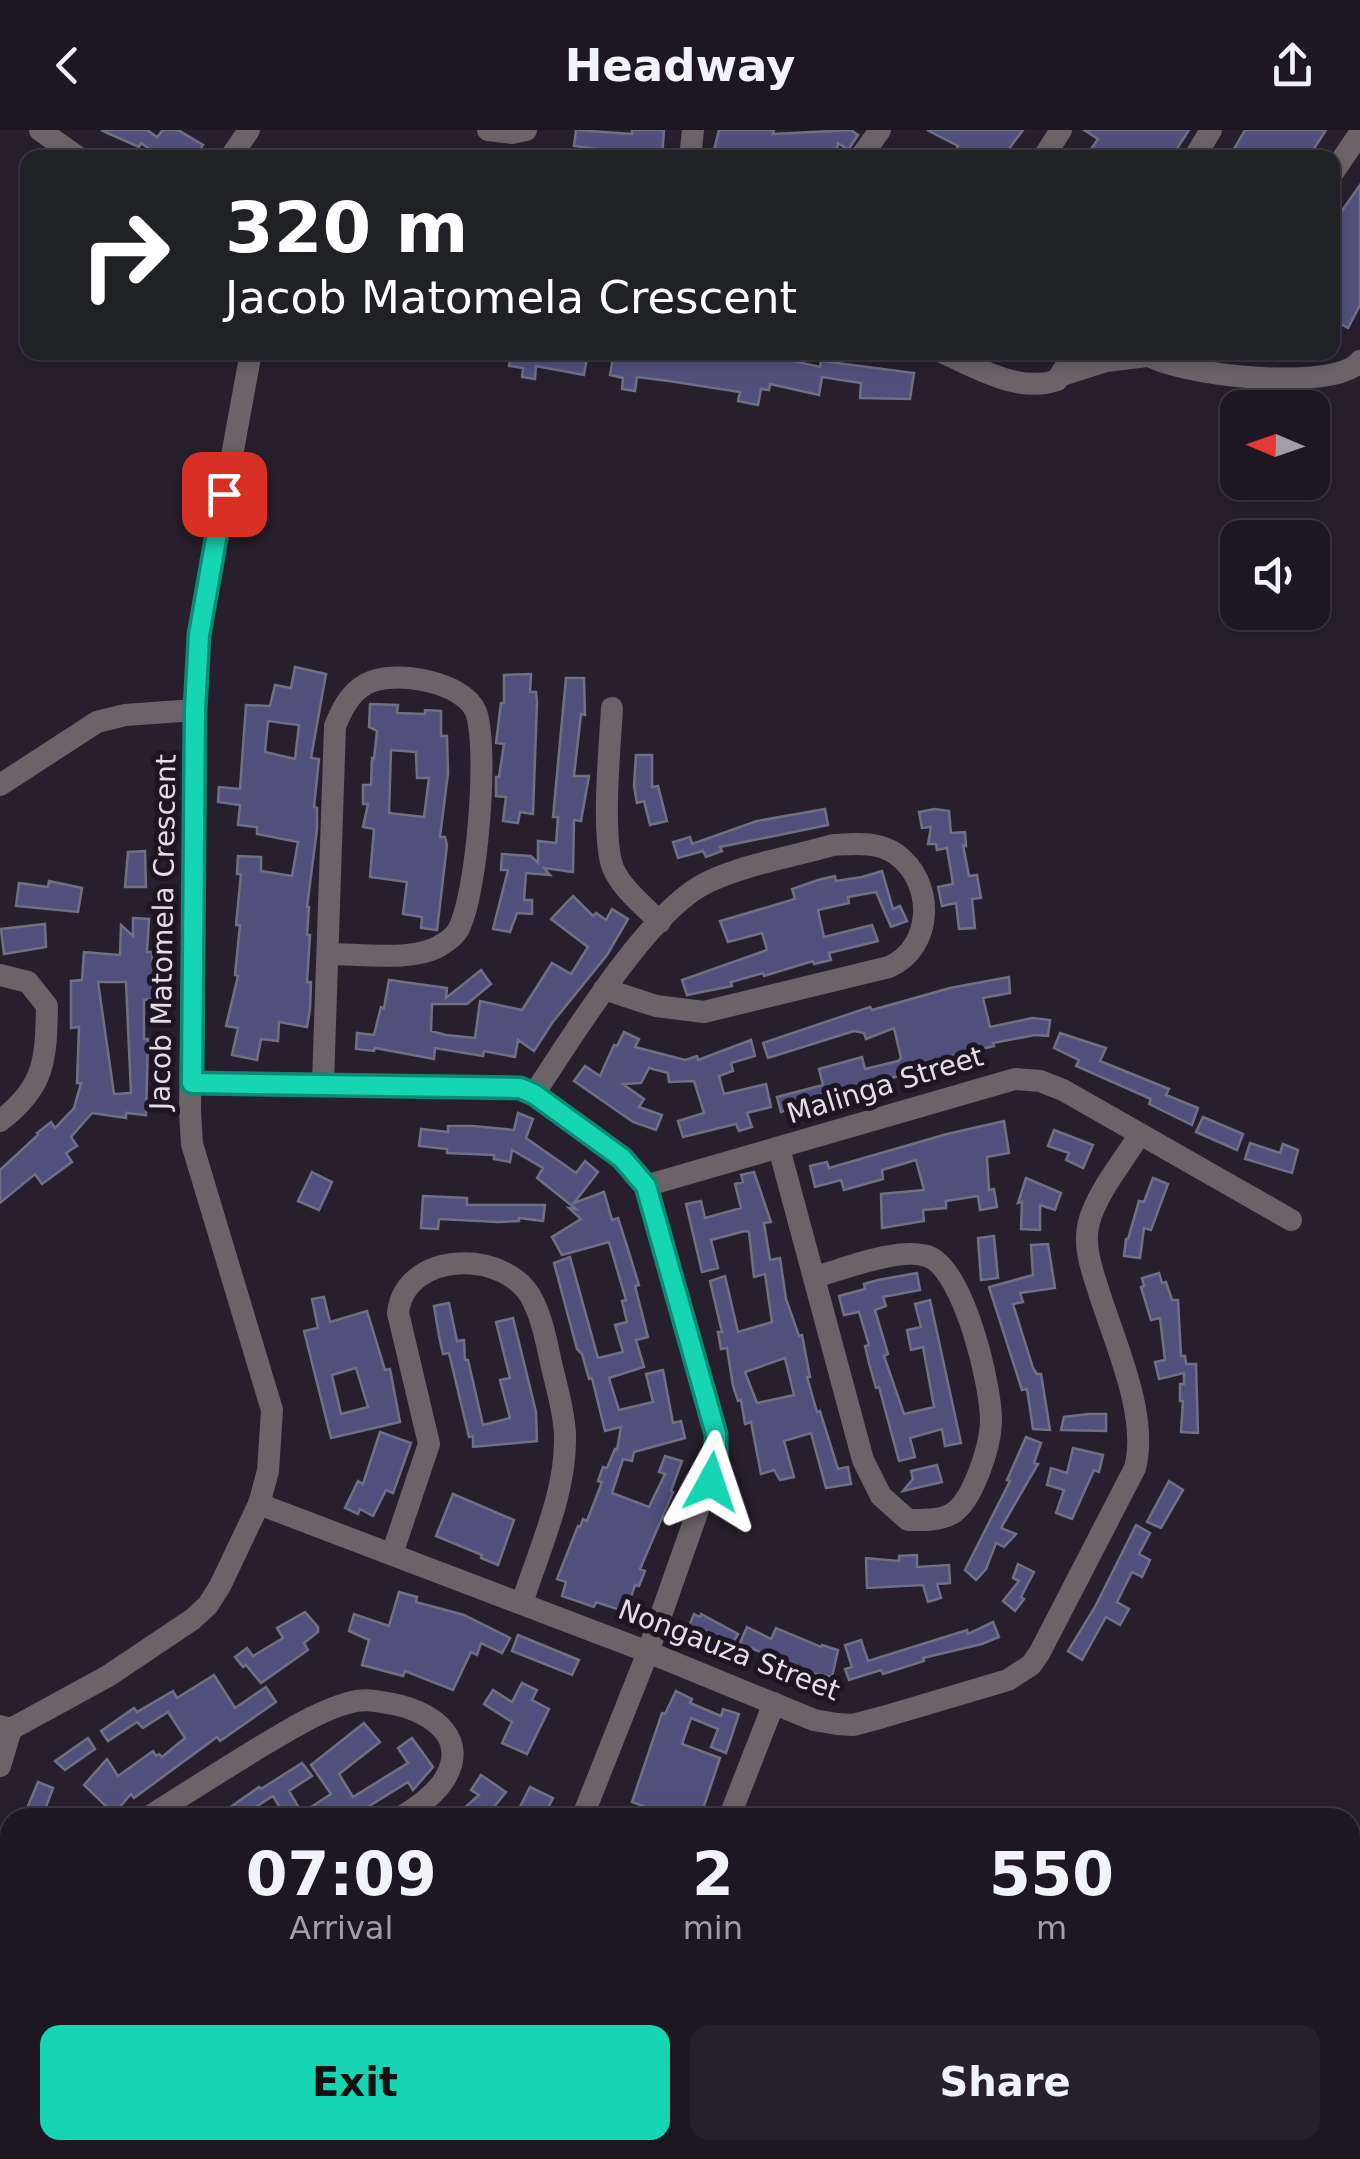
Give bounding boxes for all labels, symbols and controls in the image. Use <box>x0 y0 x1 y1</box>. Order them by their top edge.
icon: back <box>40 38 95 93</box>
icon: share <box>1265 38 1320 93</box>
text: Headway <box>565 39 795 92</box>
text: 320 m <box>225 187 468 269</box>
icon: right <box>60 190 190 320</box>
text: Jacob Matomela Crescent <box>225 271 797 324</box>
north arrow <box>1220 390 1330 500</box>
map controls <box>1220 390 1330 630</box>
pin <box>182 452 267 537</box>
icon: arrive <box>197 467 252 522</box>
button: sound <box>1220 520 1330 630</box>
street label: Jacob Matomela Crescent <box>143 754 183 1112</box>
street label: Malinga Street <box>783 1039 987 1131</box>
position arrow <box>659 1430 763 1534</box>
street label: Nongauza Street <box>614 1593 844 1707</box>
text: 07:09 <box>246 1839 437 1909</box>
text: 2 <box>692 1839 734 1909</box>
text: 550 <box>989 1839 1114 1909</box>
text: Arrival <box>289 1909 393 1947</box>
text: min <box>683 1909 743 1947</box>
text: m <box>1036 1909 1067 1947</box>
button: Exit <box>40 2025 670 2140</box>
button: Share <box>690 2025 1320 2140</box>

